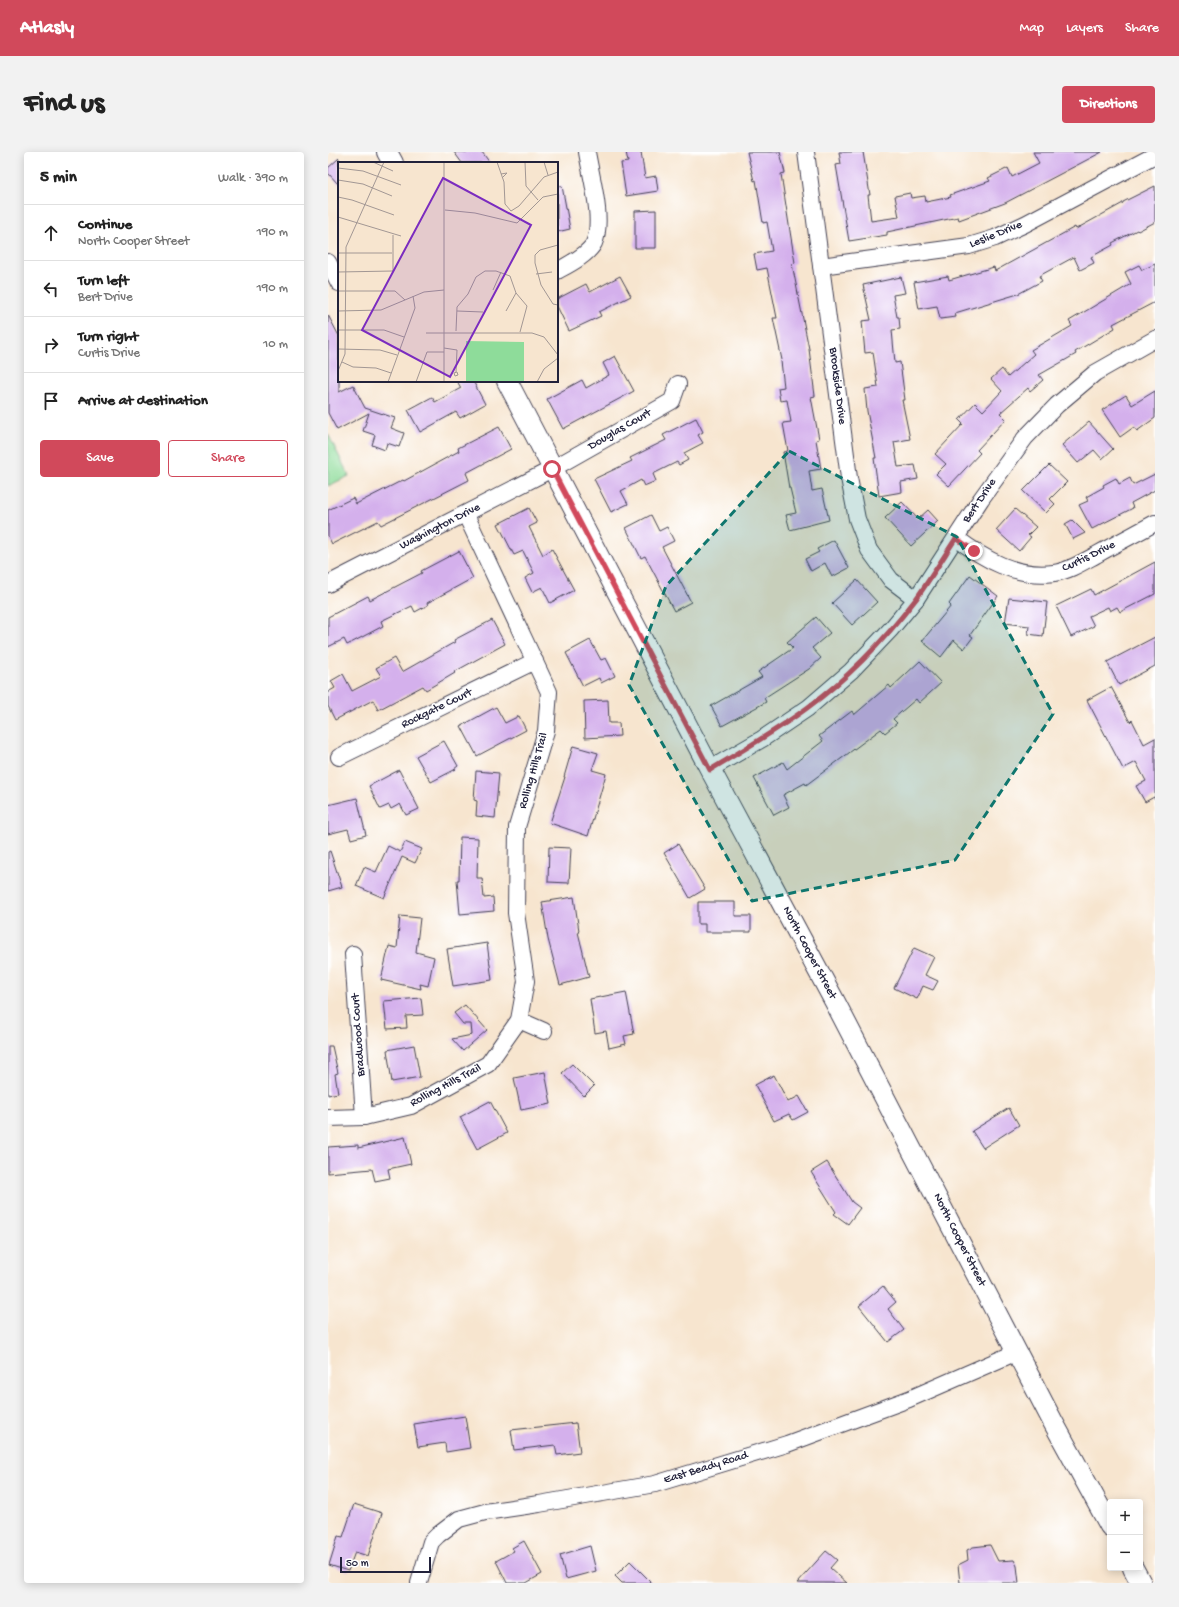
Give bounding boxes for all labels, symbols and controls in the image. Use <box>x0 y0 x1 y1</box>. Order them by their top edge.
text: Atlasly <box>20 17 74 40</box>
text: Map <box>1020 20 1044 37</box>
text: Layers <box>1066 20 1103 37</box>
text: Share <box>1125 20 1159 37</box>
button: Directions <box>1062 86 1155 123</box>
text: Find us <box>24 88 104 121</box>
inset map <box>338 162 558 382</box>
text: 5 min <box>40 168 77 188</box>
text: Walk · 390 m <box>218 171 288 186</box>
text: Continue <box>78 216 132 234</box>
street label: Leslie Drive <box>968 218 1025 252</box>
icon: ahead <box>40 222 62 244</box>
text: 190 m <box>257 225 288 240</box>
text: North Cooper Street <box>78 234 189 249</box>
text: Turn left <box>78 272 129 290</box>
icon: left <box>40 278 62 300</box>
text: 190 m <box>257 281 288 296</box>
text: Bert Drive <box>78 290 133 305</box>
text: Turn right <box>78 328 138 346</box>
icon: right <box>40 334 62 356</box>
text: 10 m <box>263 337 288 352</box>
text: Curtis Drive <box>78 346 140 361</box>
street label: Brookside Drive <box>825 346 849 426</box>
icon: arrive <box>40 390 62 412</box>
text: Arrive at destination <box>78 392 208 410</box>
street label: Douglas Court <box>585 406 655 454</box>
button: Save <box>40 440 160 477</box>
button: Share <box>168 440 288 477</box>
route start <box>543 460 561 478</box>
street label: Bert Drive <box>960 475 1000 527</box>
street label: Washington Drive <box>397 500 483 553</box>
street label: Curtis Drive <box>1060 538 1119 576</box>
route end <box>965 542 983 560</box>
street label: Rockgate Court <box>399 685 476 732</box>
street label: Rolling Hills Trail <box>516 731 552 811</box>
street label: North Cooper Street <box>779 904 840 1003</box>
street label: Bradwood Court <box>349 992 369 1078</box>
street label: Rolling Hills Trail <box>408 1061 484 1111</box>
street label: North Cooper Street <box>929 1191 989 1290</box>
street label: East Beady Road <box>662 1448 751 1487</box>
map controls <box>1107 1499 1143 1571</box>
button: + <box>1107 1499 1143 1535</box>
button: − <box>1107 1535 1143 1571</box>
scale bar <box>340 1555 431 1574</box>
text: 50 m <box>346 1558 368 1570</box>

